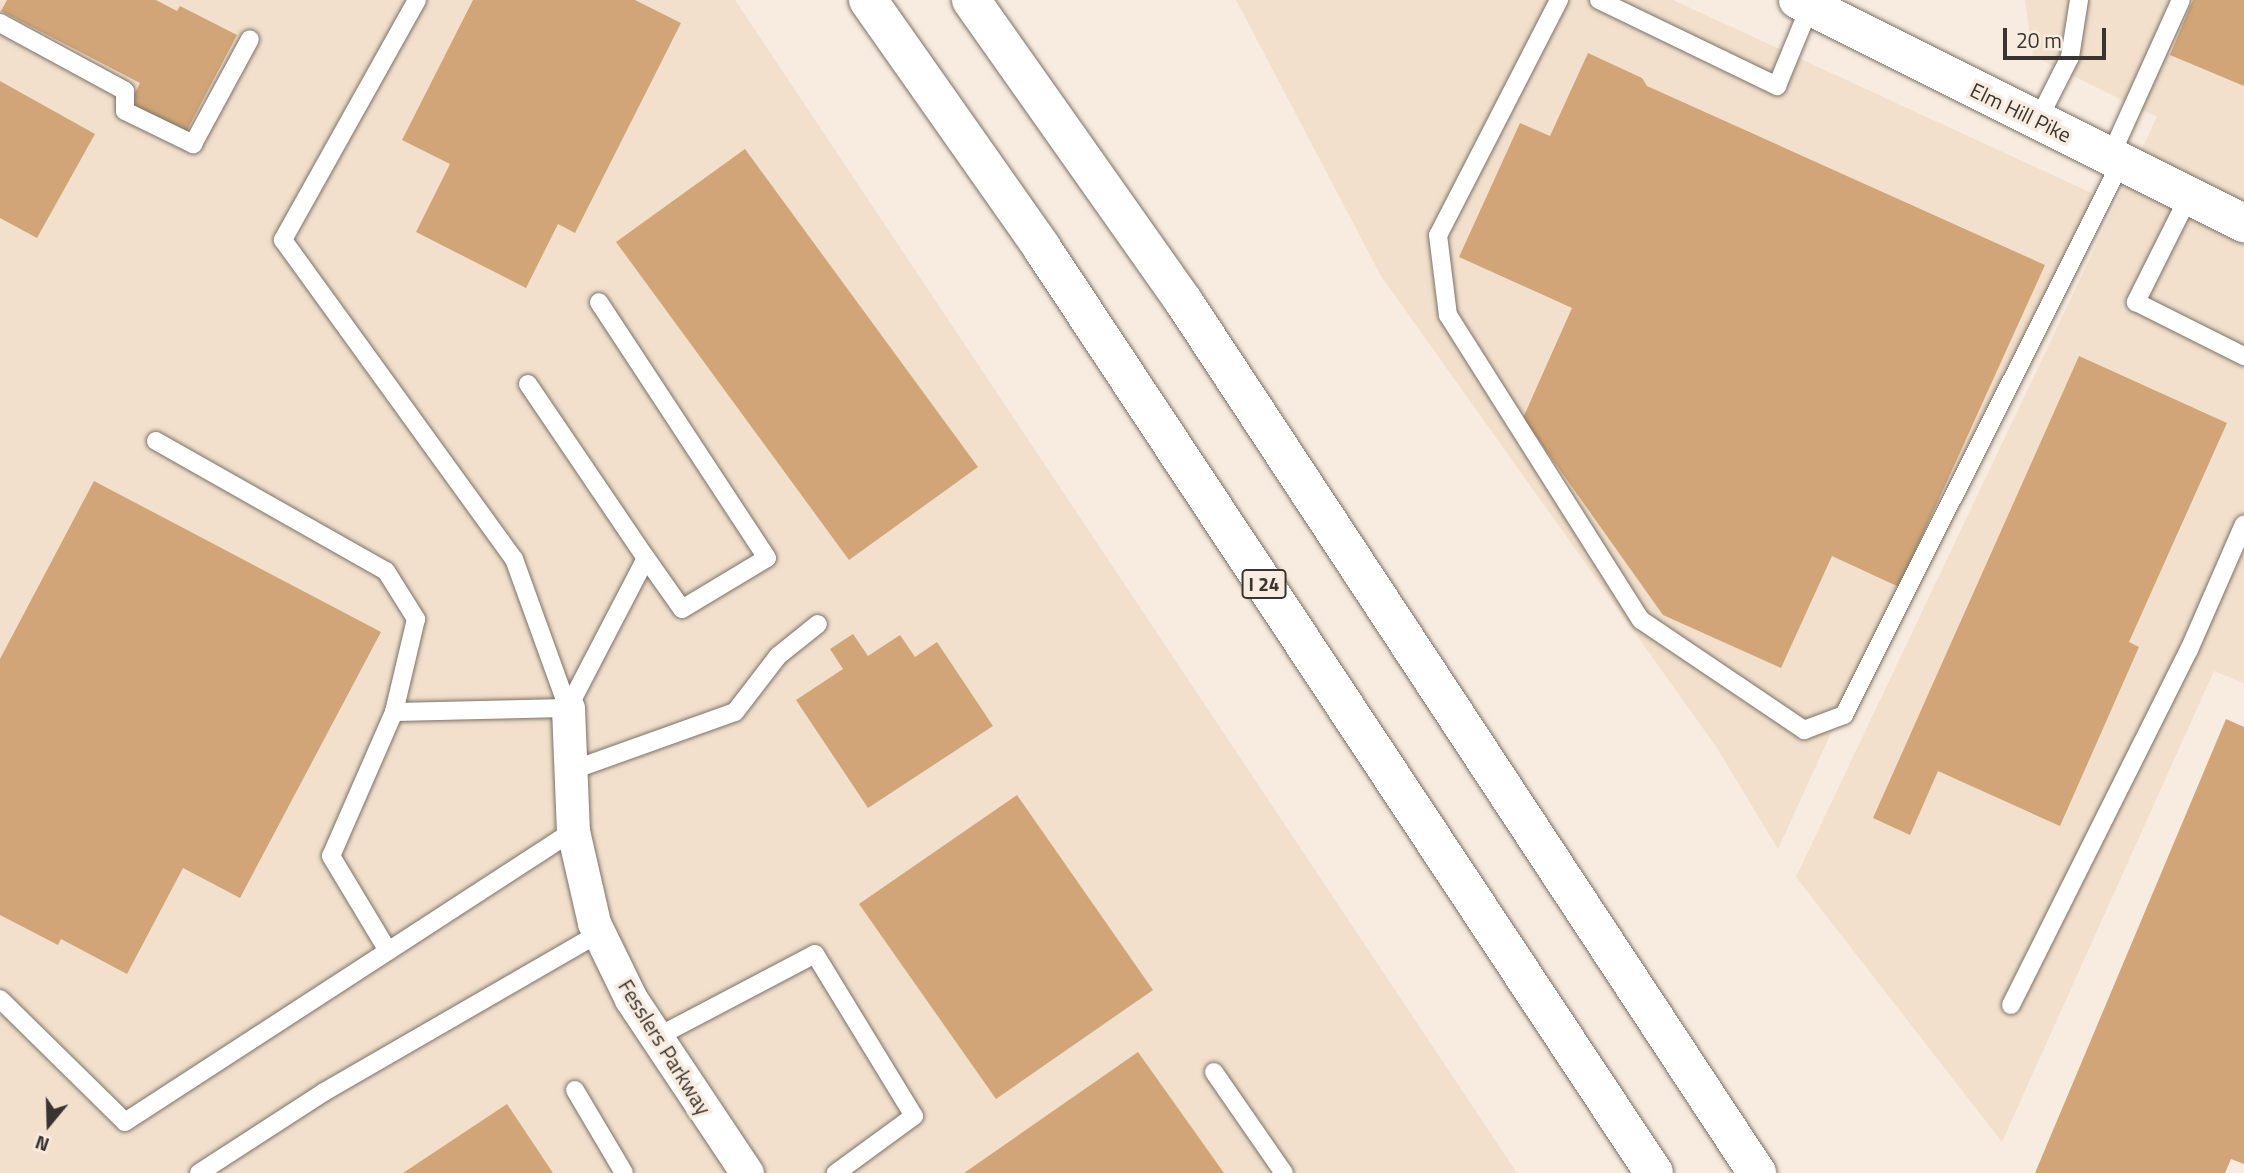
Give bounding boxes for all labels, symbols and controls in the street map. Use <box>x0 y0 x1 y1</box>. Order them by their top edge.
scale bar <box>2006 14 2109 58</box>
text: 20 m <box>2016 24 2062 56</box>
street label: Elm Hill Pike <box>1966 77 2076 147</box>
road number: I 24 <box>1241 568 1287 600</box>
street label: Fesslers Parkway <box>613 975 717 1119</box>
north arrow <box>14 1089 84 1159</box>
text: N <box>31 1128 53 1160</box>

